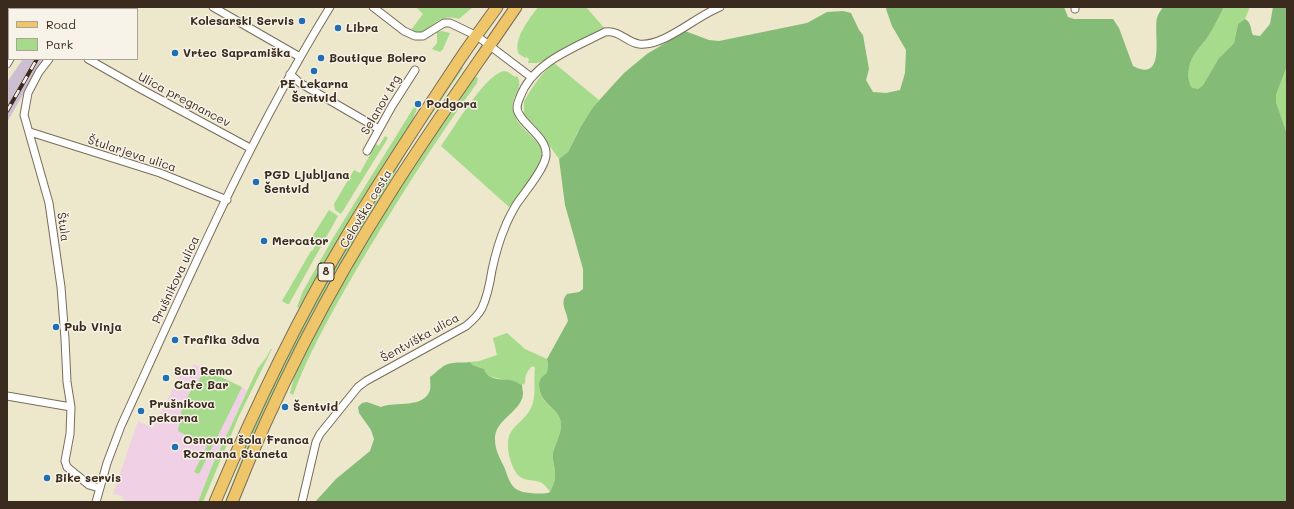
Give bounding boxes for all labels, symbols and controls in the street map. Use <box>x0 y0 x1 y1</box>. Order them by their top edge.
legend <box>8 8 138 60</box>
place label: Kolesarski Servis <box>190 14 294 28</box>
text: Road <box>46 16 76 32</box>
marker: Kolesarski Servis <box>297 16 307 26</box>
place label: Libra <box>346 21 378 35</box>
marker: Libra <box>333 23 343 33</box>
text: Park <box>46 36 73 52</box>
place label: Vrtec Sapramiška <box>183 46 291 60</box>
marker: Vrtec Sapramiška <box>170 48 180 58</box>
place label: Boutique Bolero <box>329 51 426 65</box>
marker: Boutique Bolero <box>316 53 326 63</box>
marker: PE Lekarna Šentvid <box>309 66 319 76</box>
street label: Ulica pregnancev <box>135 70 233 130</box>
street label: Selanov trg <box>358 72 404 138</box>
place label: PE Lekarna Šentvid <box>280 77 348 105</box>
place label: Podgora <box>426 97 477 111</box>
marker: Podgora <box>413 99 423 109</box>
street label: Štularjeva ulica <box>86 133 178 175</box>
street label: Celovška cesta <box>337 167 395 251</box>
place label: PGD Ljubljana Šentvid <box>264 168 350 196</box>
marker: PGD Ljubljana Šentvid <box>251 177 261 187</box>
street label: Štula <box>54 212 72 242</box>
street label: Prušnikova ulica <box>149 234 203 326</box>
place label: Mercator <box>272 234 329 248</box>
marker: Mercator <box>259 236 269 246</box>
road number: 8 <box>318 263 334 281</box>
street label: Šentviška ulica <box>378 311 462 365</box>
place label: Pub Vinja <box>64 320 122 334</box>
marker: Pub Vinja <box>51 322 61 332</box>
place label: Trafika 3dva <box>183 333 260 347</box>
marker: Trafika 3dva <box>170 335 180 345</box>
place label: San Remo Cafe Bar <box>174 364 232 392</box>
marker: San Remo Cafe Bar <box>161 373 171 383</box>
place label: Prušnikova pekarna <box>149 397 215 425</box>
place label: Šentvid <box>293 400 338 414</box>
marker: Šentvid <box>280 402 290 412</box>
marker: Prušnikova pekarna <box>136 406 146 416</box>
place label: Osnovna šola Franca Rozmana Staneta <box>183 433 309 461</box>
marker: Osnovna šola Franca Rozmana Staneta <box>170 442 180 452</box>
place label: Bike servis <box>55 471 121 485</box>
marker: Bike servis <box>42 473 52 483</box>

